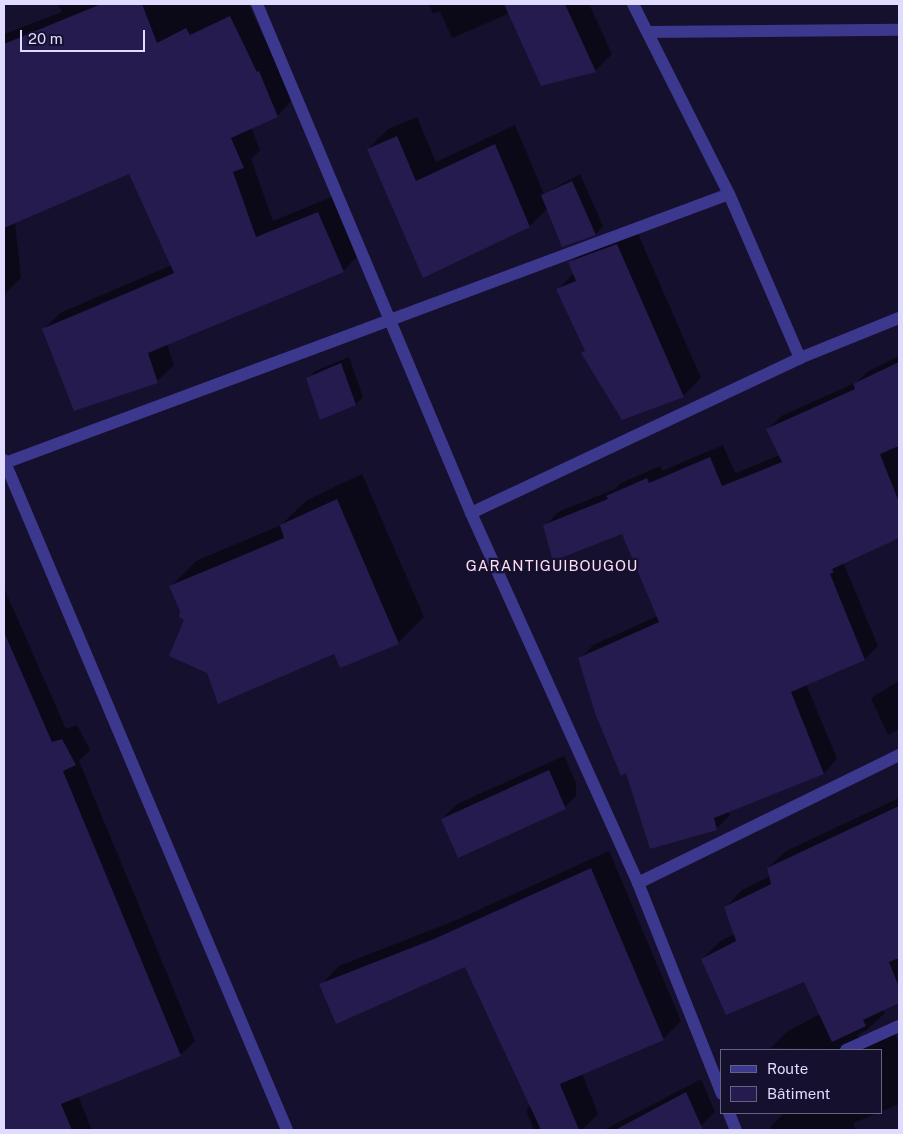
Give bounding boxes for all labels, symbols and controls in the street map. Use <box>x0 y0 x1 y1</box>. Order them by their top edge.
scale bar <box>22 20 148 52</box>
text: 20 m <box>28 30 63 47</box>
district label: GARANTIGUIBOUGOU <box>464 557 640 575</box>
legend <box>720 1049 883 1114</box>
text: Route <box>767 1060 808 1077</box>
text: Bâtiment <box>767 1085 830 1102</box>

